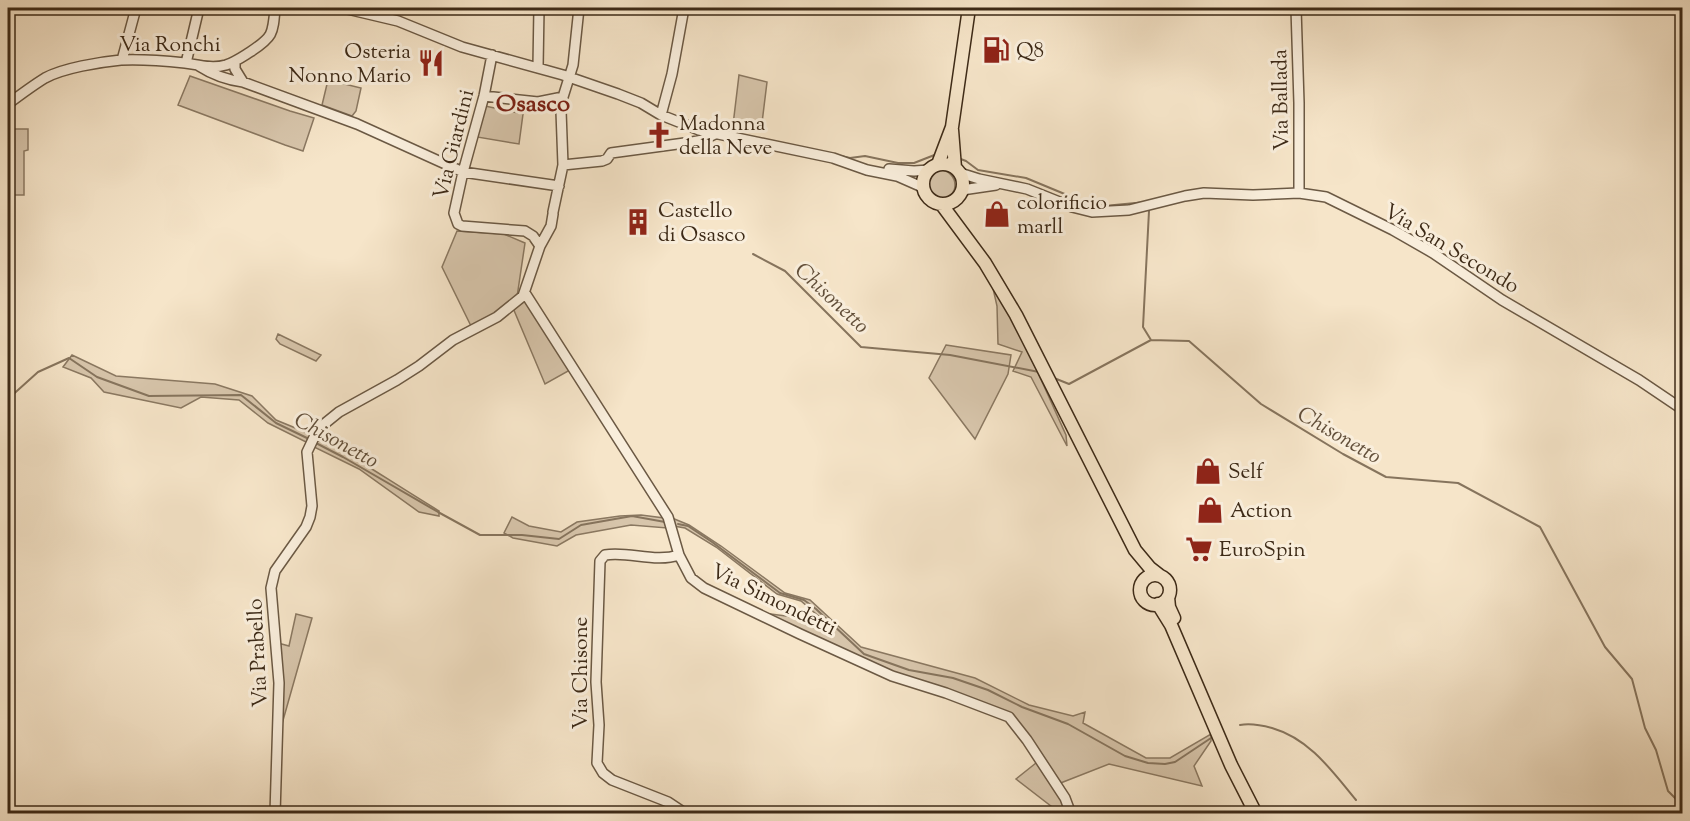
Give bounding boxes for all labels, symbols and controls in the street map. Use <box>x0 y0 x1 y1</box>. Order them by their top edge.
street label: Via Ronchi <box>119 31 221 61</box>
fuel station icon: Q8 <box>981 35 1011 65</box>
place label: Q8 <box>1016 37 1044 67</box>
place label: Osteria Nonno Mario <box>289 38 411 92</box>
restaurant icon: Osteria Nonno Mario <box>416 48 446 78</box>
street label: Via Ballada <box>1266 49 1298 151</box>
street label: Via Giardini <box>427 86 483 203</box>
district label: Osasco <box>496 88 570 122</box>
place label: Madonna della Neve <box>679 110 772 164</box>
church icon: Madonna della Neve <box>644 120 674 150</box>
place label: colorificio marll <box>1017 189 1107 243</box>
place label: Castello di Osasco <box>658 197 745 251</box>
street label: Via San Secondo <box>1377 197 1524 302</box>
shop icon: colorificio marll <box>982 199 1012 229</box>
building icon: Castello di Osasco <box>623 207 653 237</box>
water label: Chisonetto <box>786 256 876 342</box>
water label: Chisonetto <box>1291 400 1387 474</box>
water label: Chisonetto <box>287 405 384 478</box>
shop icon: Self <box>1193 456 1223 486</box>
place label: Self <box>1228 458 1265 488</box>
shop icon: Action <box>1195 495 1225 525</box>
place label: Action <box>1230 497 1292 527</box>
supermarket icon: EuroSpin <box>1184 534 1214 564</box>
place label: EuroSpin <box>1219 536 1306 566</box>
street label: Via Simondetti <box>705 557 841 644</box>
street label: Via Prabello <box>241 598 277 708</box>
street label: Via Chisone <box>567 617 597 729</box>

